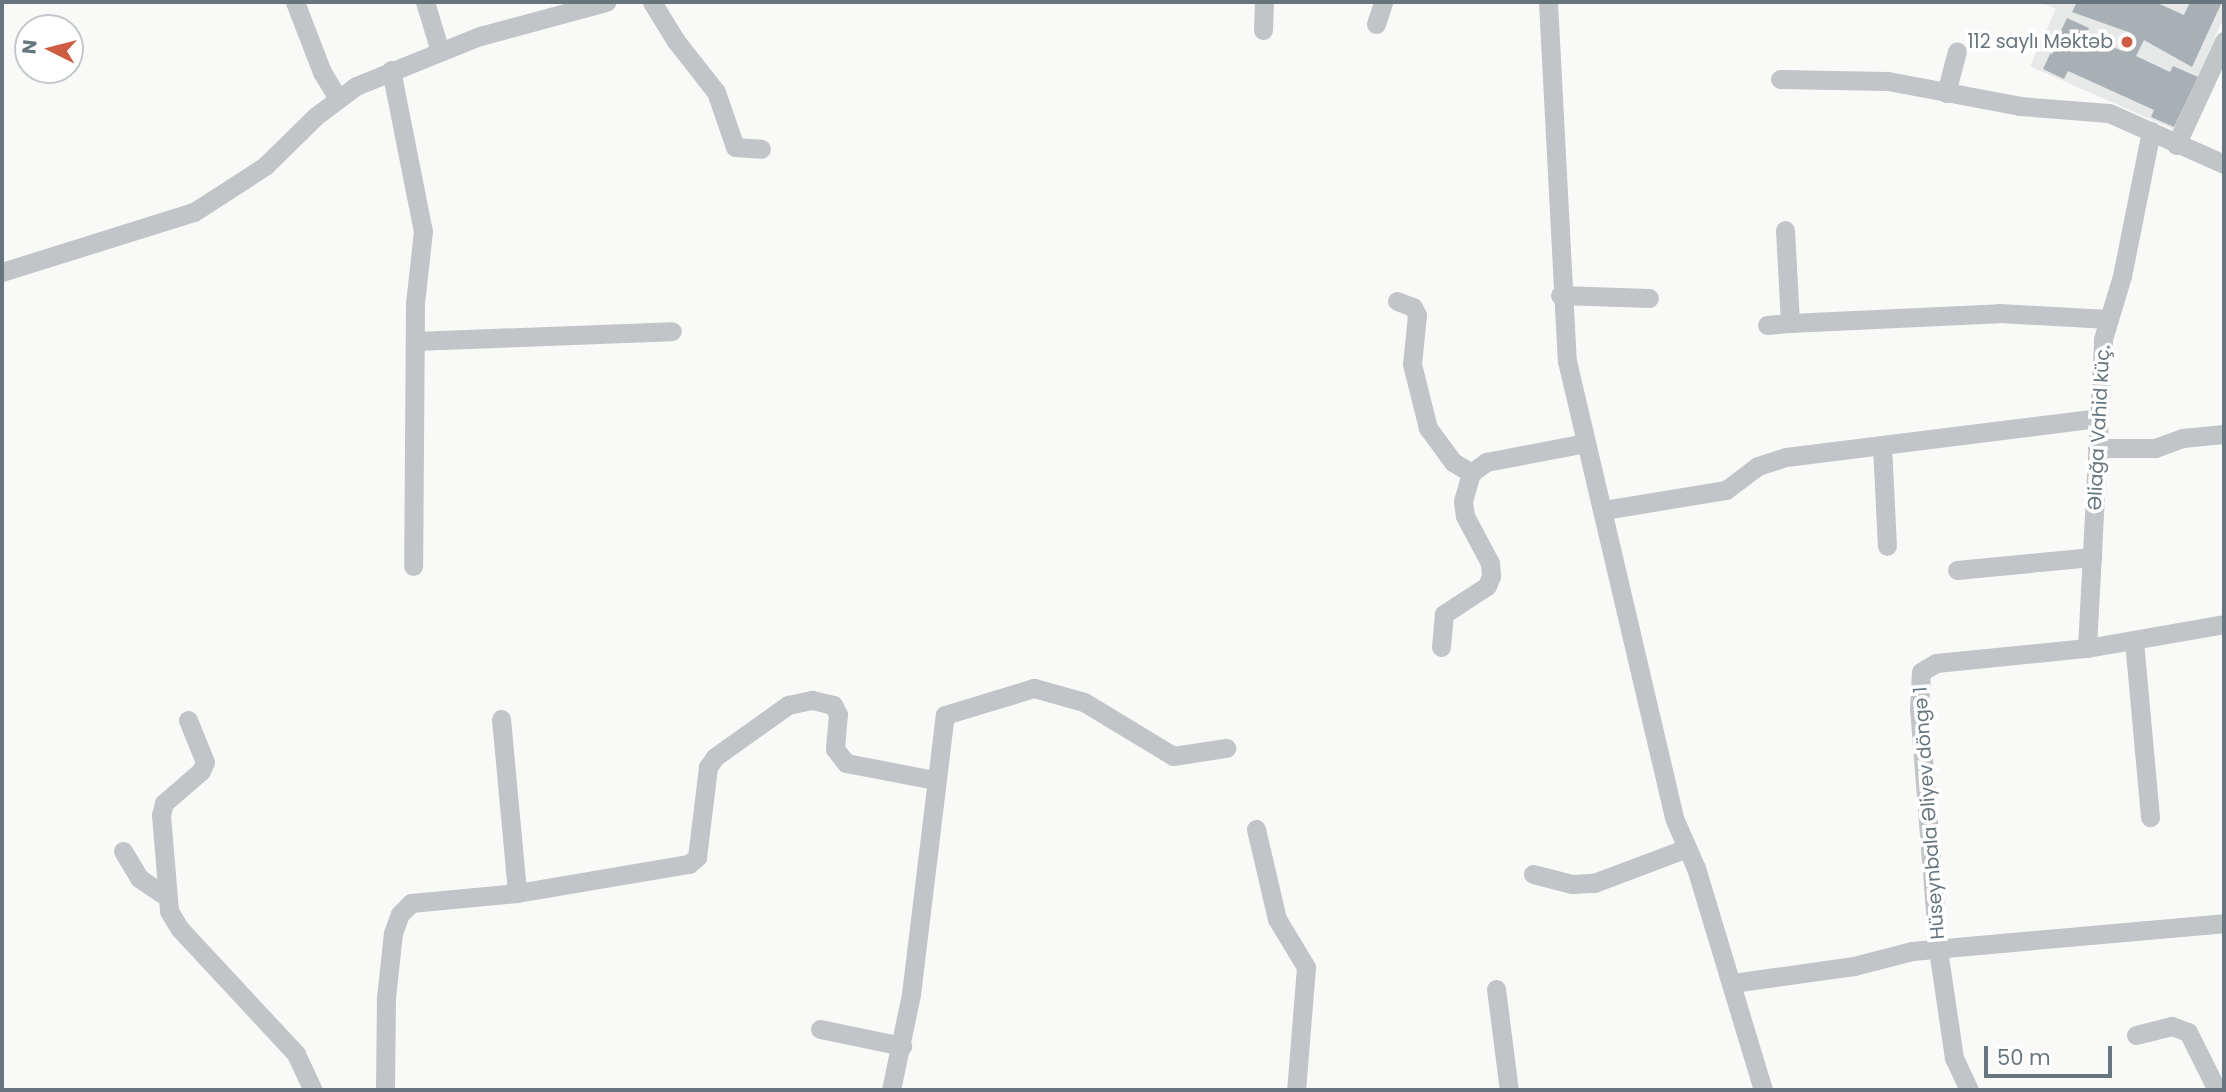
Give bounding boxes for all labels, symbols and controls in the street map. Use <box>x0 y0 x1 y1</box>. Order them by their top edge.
north arrow <box>14 14 84 84</box>
place label: 112 saylı Məktəb <box>1967 31 2113 53</box>
marker: 112 saylı Məktəb <box>2119 34 2135 50</box>
text: N <box>15 38 44 55</box>
street label: Əliağa Vahid küç. <box>2083 345 2115 511</box>
street label: Hüseynbala Əliyev döngə 1 <box>1909 686 1949 940</box>
scale bar <box>1988 1032 2116 1076</box>
text: 50 m <box>1997 1043 2051 1072</box>

